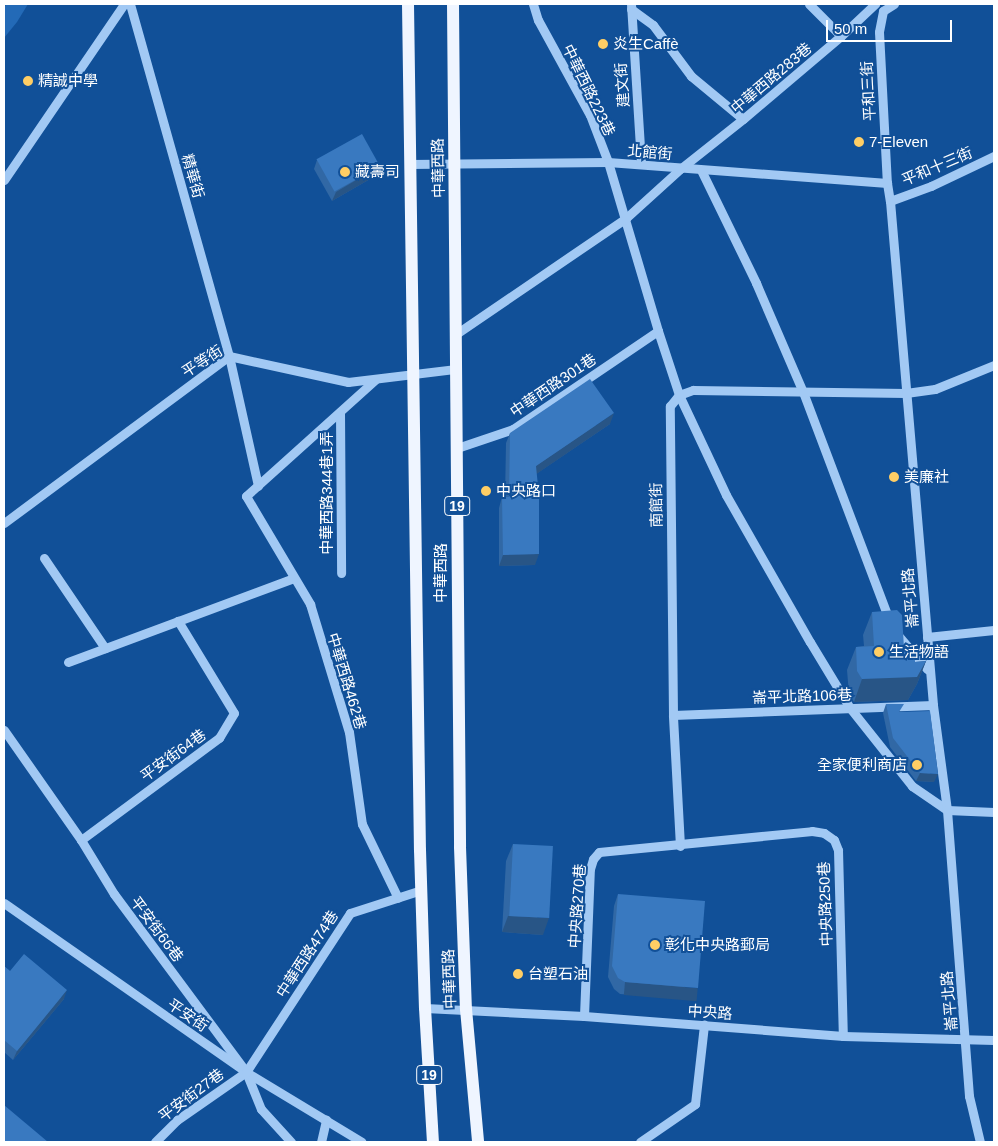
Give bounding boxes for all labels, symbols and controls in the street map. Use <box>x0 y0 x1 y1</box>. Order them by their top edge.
scale bar <box>828 10 954 42</box>
text: 50 m <box>834 20 867 37</box>
place label: 炎生Caffè <box>613 35 679 53</box>
marker: 炎生Caffè <box>597 38 609 50</box>
street label: 中華西路283巷 <box>727 39 815 117</box>
street label: 中華西路223巷 <box>559 41 619 139</box>
street label: 平和三街 <box>857 61 879 121</box>
street label: 建文街 <box>611 62 633 108</box>
place label: 精誠中學 <box>38 72 98 90</box>
marker: 精誠中學 <box>22 75 34 87</box>
place label: 7-Eleven <box>869 133 928 151</box>
marker: 7-Eleven <box>853 136 865 148</box>
street label: 中華西路 <box>428 138 448 198</box>
street label: 北館街 <box>627 141 673 163</box>
street label: 平和十三街 <box>899 143 975 189</box>
street label: 精華街 <box>178 152 208 200</box>
place label: 藏壽司 <box>355 163 400 181</box>
marker: 藏壽司 <box>339 166 351 178</box>
street label: 平等街 <box>178 341 226 381</box>
street label: 中華西路301巷 <box>507 350 599 420</box>
street label: 中華西路344巷1弄 <box>318 431 336 555</box>
place label: 美廉社 <box>904 468 949 486</box>
marker: 美廉社 <box>888 471 900 483</box>
place label: 中央路口 <box>496 482 556 500</box>
street label: 南館街 <box>647 482 665 528</box>
marker: 中央路口 <box>480 485 492 497</box>
road number: 19 <box>443 494 471 518</box>
street label: 中華西路 <box>432 543 450 603</box>
street label: 崙平北路 <box>898 567 922 629</box>
street label: 中華西路462巷 <box>324 631 370 731</box>
place label: 生活物語 <box>889 643 949 661</box>
marker: 生活物語 <box>873 646 885 658</box>
street label: 崙平北路106巷 <box>752 685 852 707</box>
street label: 平安街64巷 <box>137 725 209 785</box>
place label: 全家便利商店 <box>817 756 907 774</box>
marker: 全家便利商店 <box>911 759 923 771</box>
street label: 中央路250巷 <box>815 861 835 947</box>
street label: 中央路270巷 <box>565 863 589 949</box>
street label: 平安街66巷 <box>127 893 187 965</box>
street label: 中華西路474巷 <box>272 907 342 1001</box>
place label: 彰化中央路郵局 <box>665 936 770 954</box>
marker: 彰化中央路郵局 <box>649 939 661 951</box>
street label: 中華西路 <box>439 949 459 1009</box>
place label: 台塑石油 <box>528 965 588 983</box>
marker: 台塑石油 <box>512 968 524 980</box>
street label: 崙平北路 <box>937 970 961 1032</box>
street label: 平安街 <box>164 995 212 1035</box>
street label: 中央路 <box>687 1001 733 1023</box>
road number: 19 <box>415 1064 443 1086</box>
street label: 平安街27巷 <box>155 1065 227 1125</box>

